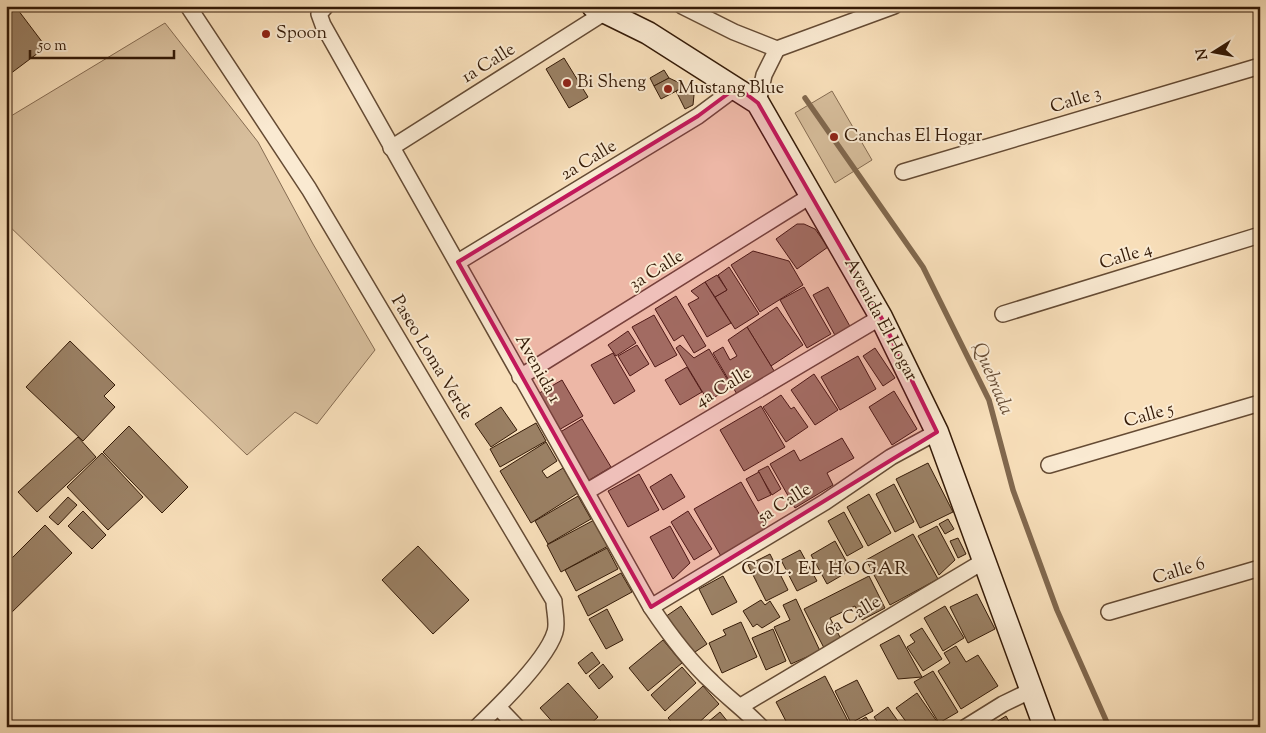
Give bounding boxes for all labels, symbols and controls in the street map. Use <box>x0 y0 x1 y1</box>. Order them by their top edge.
place label: Spoon <box>276 21 327 47</box>
scale bar <box>30 28 174 60</box>
marker: Spoon <box>260 28 272 40</box>
north arrow <box>1188 28 1238 78</box>
text: 50 m <box>37 36 67 57</box>
street label: 1a Calle <box>457 37 521 91</box>
text: N <box>1192 47 1214 61</box>
place label: Bi Sheng <box>577 70 646 96</box>
place label: Mustang Blue <box>678 76 784 102</box>
marker: Bi Sheng <box>561 77 573 89</box>
street label: Calle 3 <box>1047 81 1105 121</box>
marker: Mustang Blue <box>662 83 674 95</box>
place label: Canchas El Hogar <box>844 124 982 150</box>
marker: Canchas El Hogar <box>828 131 840 143</box>
street label: 2a Calle <box>556 134 622 188</box>
street label: Calle 4 <box>1097 237 1155 277</box>
street label: 3a Calle <box>625 244 689 298</box>
street label: Avenida El Hogar <box>837 254 924 386</box>
street label: Paseo Loma Verde <box>383 291 479 425</box>
street label: Avenida 1 <box>507 330 567 408</box>
water label: Quebrada <box>965 339 1019 420</box>
street label: 4a Calle <box>691 361 757 415</box>
street label: Calle 5 <box>1121 397 1177 435</box>
street label: 5a Calle <box>752 477 817 531</box>
street label: Calle 6 <box>1150 552 1208 592</box>
district label: COL. EL HOGAR <box>741 556 909 583</box>
street label: 6a Calle <box>820 590 886 644</box>

